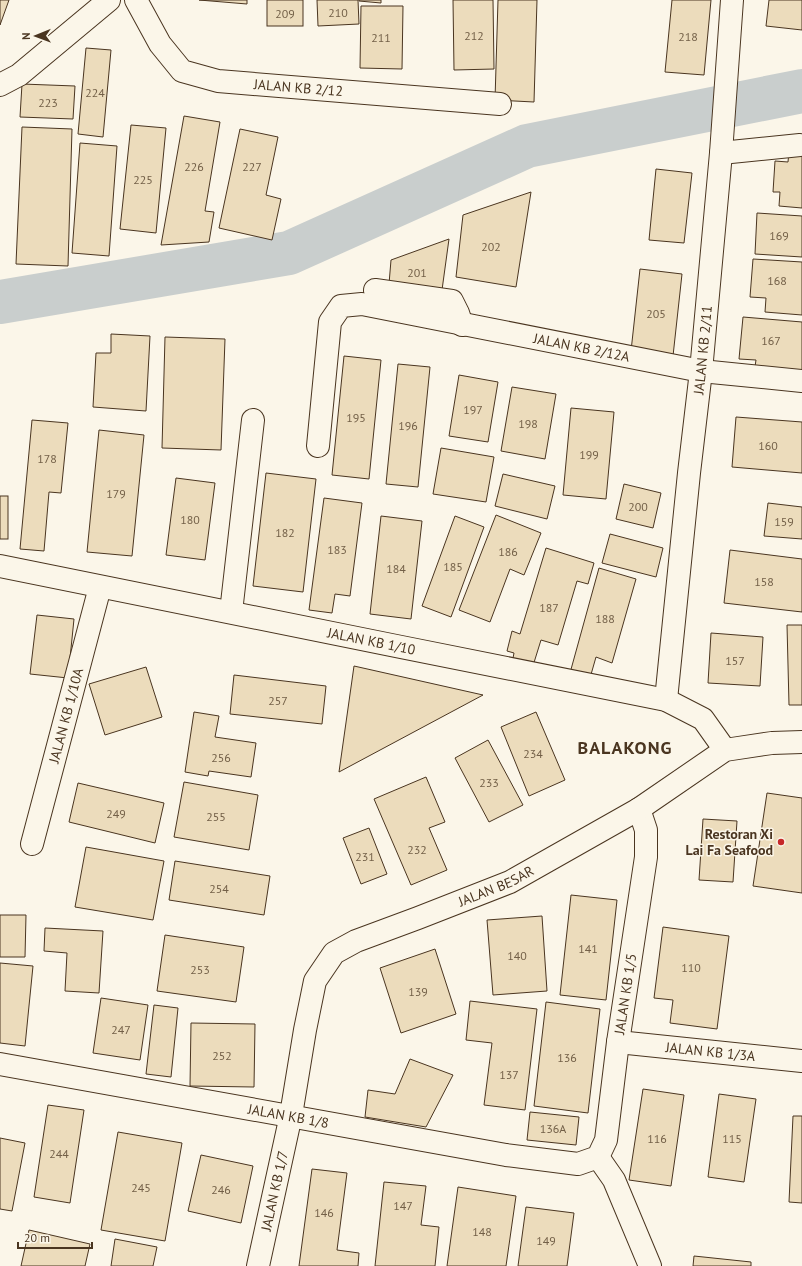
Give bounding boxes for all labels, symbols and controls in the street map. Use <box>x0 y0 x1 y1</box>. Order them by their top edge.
house number: 210 <box>328 5 348 20</box>
house number: 209 <box>275 6 295 21</box>
north arrow <box>16 16 56 56</box>
house number: 212 <box>464 28 484 43</box>
house number: 218 <box>678 29 698 44</box>
house number: 211 <box>371 30 391 45</box>
text: N <box>19 32 33 40</box>
street label: JALAN KB 2/12 <box>252 75 344 100</box>
house number: 224 <box>85 85 105 100</box>
house number: 223 <box>38 95 58 110</box>
house number: 226 <box>184 159 204 174</box>
house number: 227 <box>242 159 262 174</box>
house number: 225 <box>133 172 153 187</box>
house number: 169 <box>769 228 789 243</box>
house number: 202 <box>481 239 501 254</box>
house number: 201 <box>407 265 427 280</box>
house number: 168 <box>767 273 787 288</box>
street label: JALAN KB 2/11 <box>689 305 716 396</box>
house number: 205 <box>646 306 666 321</box>
street label: JALAN KB 2/12A <box>531 329 632 366</box>
house number: 167 <box>761 333 781 348</box>
house number: 197 <box>463 402 483 417</box>
house number: 195 <box>346 410 366 425</box>
house number: 198 <box>518 416 538 431</box>
house number: 196 <box>398 418 418 433</box>
house number: 160 <box>758 438 778 453</box>
house number: 199 <box>579 447 599 462</box>
house number: 178 <box>37 451 57 466</box>
house number: 179 <box>106 486 126 501</box>
house number: 200 <box>628 499 648 514</box>
house number: 180 <box>180 512 200 527</box>
house number: 159 <box>774 514 794 529</box>
house number: 182 <box>275 525 295 540</box>
house number: 183 <box>327 542 347 557</box>
house number: 186 <box>498 544 518 559</box>
house number: 185 <box>443 559 463 574</box>
house number: 184 <box>386 561 406 576</box>
house number: 158 <box>754 574 774 589</box>
house number: 187 <box>539 600 559 615</box>
house number: 188 <box>595 611 615 626</box>
street label: JALAN KB 1/10 <box>325 623 417 659</box>
house number: 157 <box>725 653 745 668</box>
street label: JALAN KB 1/10A <box>45 665 87 766</box>
house number: 257 <box>268 693 288 708</box>
district label: BALAKONG <box>578 736 672 759</box>
house number: 234 <box>523 746 543 761</box>
house number: 256 <box>211 750 231 765</box>
house number: 233 <box>479 775 499 790</box>
house number: 249 <box>106 806 126 821</box>
house number: 255 <box>206 809 226 824</box>
place label: Restoran Xi Lai Fa Seafood <box>685 825 773 859</box>
marker: Restoran Xi Lai Fa Seafood <box>776 837 786 847</box>
house number: 232 <box>407 842 427 857</box>
house number: 231 <box>355 849 375 864</box>
street label: JALAN BESAR <box>455 861 537 911</box>
house number: 254 <box>209 881 229 896</box>
house number: 141 <box>578 941 598 956</box>
house number: 140 <box>507 948 527 963</box>
street label: JALAN KB 1/5 <box>610 952 640 1037</box>
house number: 110 <box>681 960 701 975</box>
house number: 253 <box>190 962 210 977</box>
house number: 139 <box>408 984 428 999</box>
house number: 247 <box>111 1022 131 1037</box>
street label: JALAN KB 1/3A <box>664 1038 757 1065</box>
house number: 252 <box>212 1048 232 1063</box>
house number: 136 <box>557 1050 577 1065</box>
house number: 137 <box>499 1067 519 1082</box>
street label: JALAN KB 1/8 <box>246 1100 330 1132</box>
house number: 136A <box>540 1121 566 1136</box>
house number: 116 <box>647 1131 667 1146</box>
house number: 115 <box>722 1131 742 1146</box>
house number: 244 <box>49 1146 69 1161</box>
street label: JALAN KB 1/7 <box>257 1149 292 1234</box>
house number: 245 <box>131 1180 151 1195</box>
house number: 246 <box>211 1182 231 1197</box>
house number: 147 <box>393 1198 413 1213</box>
house number: 146 <box>314 1205 334 1220</box>
scale bar <box>18 1224 92 1250</box>
house number: 148 <box>472 1224 492 1239</box>
text: 20 m <box>24 1230 50 1245</box>
house number: 149 <box>536 1233 556 1248</box>

